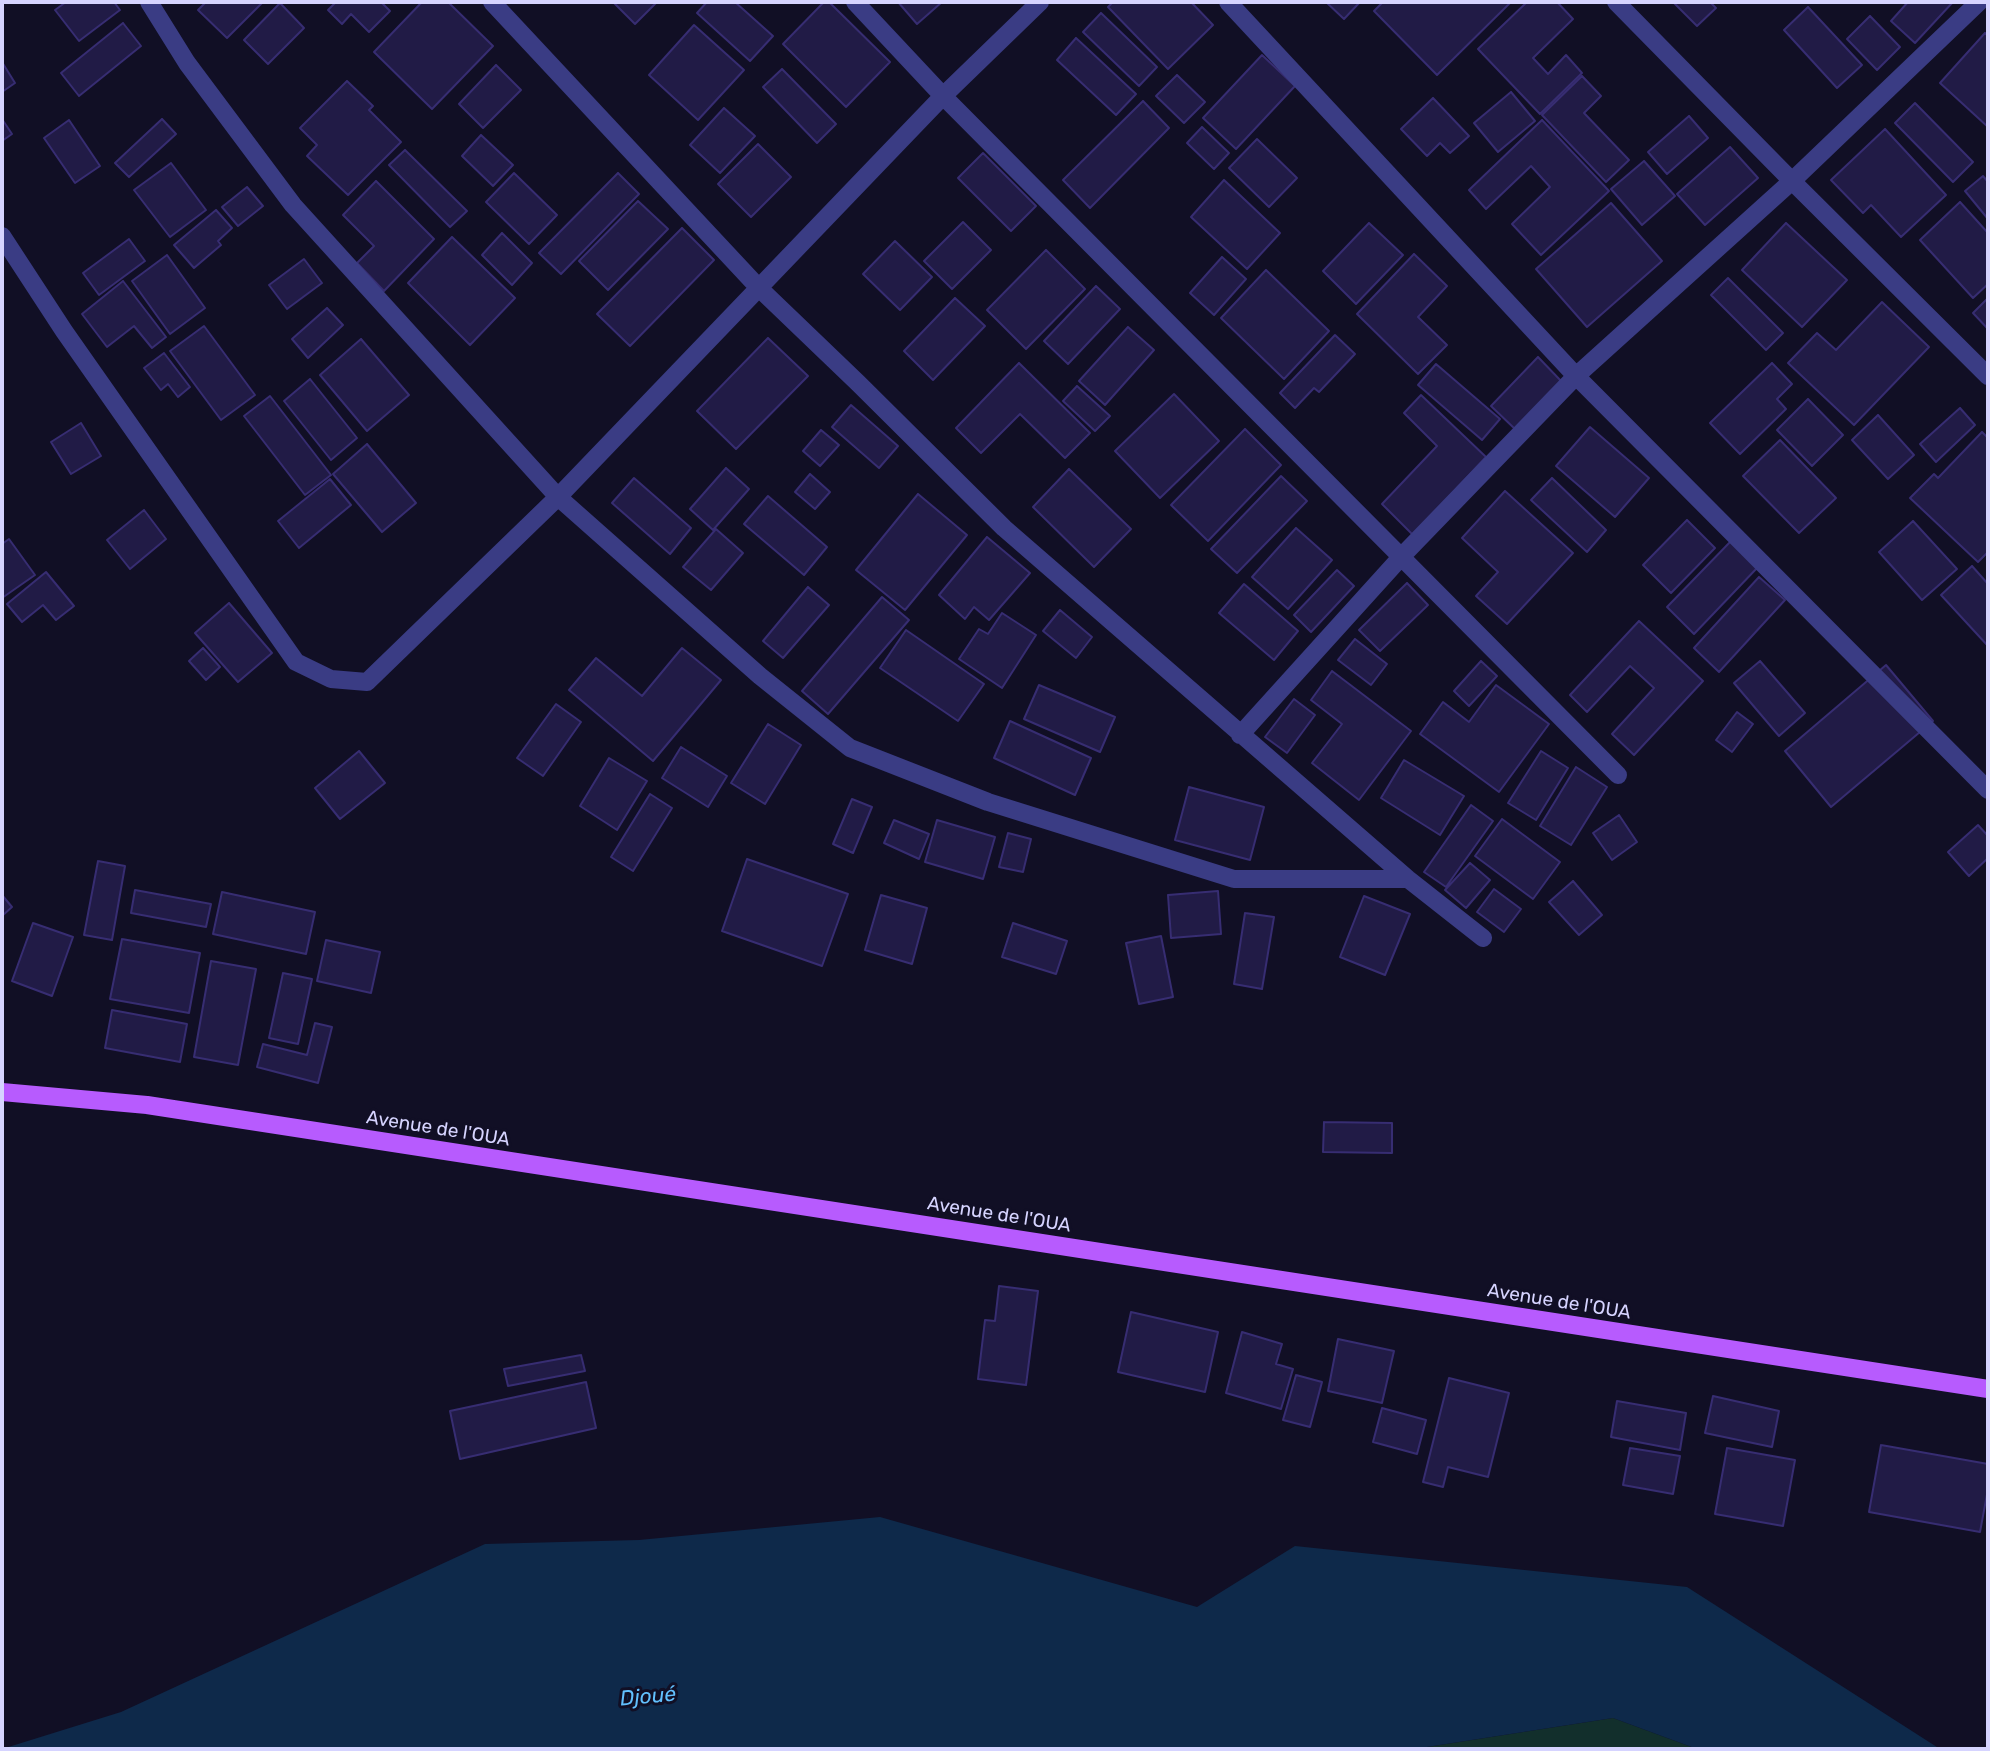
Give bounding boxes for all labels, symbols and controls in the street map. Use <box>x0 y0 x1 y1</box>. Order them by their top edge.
street label: Avenue de l'OUA <box>365 1106 511 1152</box>
street label: Avenue de l'OUA <box>926 1192 1072 1238</box>
street label: Avenue de l'OUA <box>1486 1279 1632 1325</box>
water label: Djoué <box>619 1682 677 1712</box>

